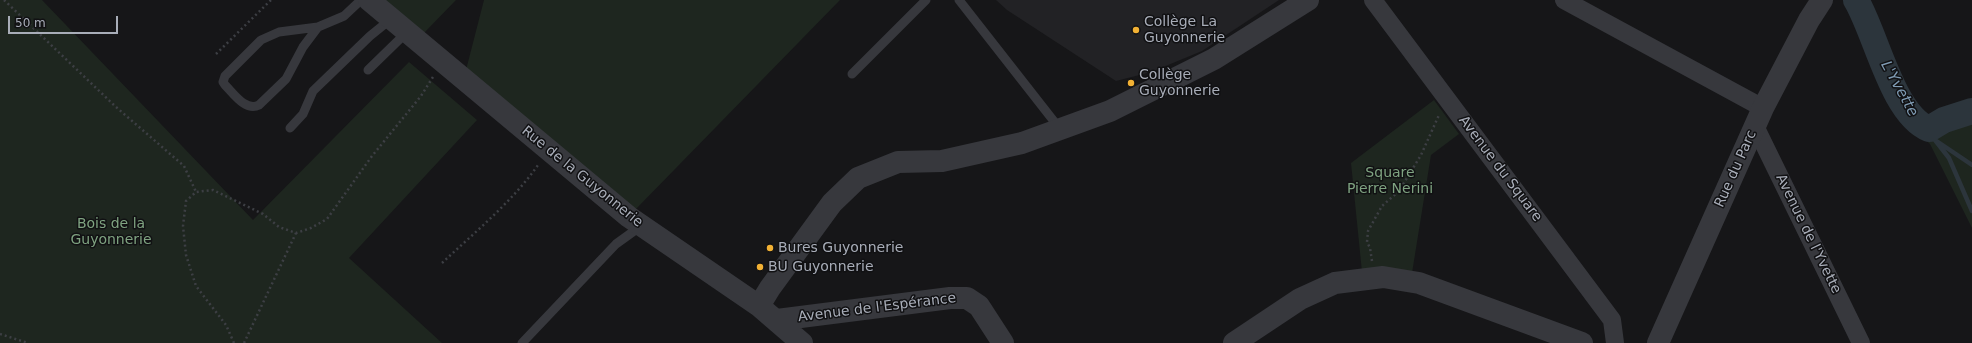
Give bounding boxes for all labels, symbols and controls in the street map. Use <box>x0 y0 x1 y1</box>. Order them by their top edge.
scale bar <box>10 8 120 34</box>
place label: Collège La Guyonnerie <box>1144 14 1225 46</box>
text: 50 m <box>15 16 46 30</box>
marker: Collège La Guyonnerie <box>1131 25 1141 35</box>
water label: L'Yvette <box>1876 58 1922 120</box>
place label: Collège Guyonnerie <box>1139 67 1220 100</box>
marker: Collège Guyonnerie <box>1126 78 1136 88</box>
street label: Avenue du Square <box>1455 113 1545 225</box>
street label: Rue de la Guyonnerie <box>518 123 646 231</box>
street label: Rue du Parc <box>1711 128 1761 210</box>
park label: Square Pierre Nerini <box>1347 165 1433 198</box>
street label: Avenue de l'Yvette <box>1772 171 1844 297</box>
park label: Bois de la Guyonnerie <box>70 216 152 248</box>
place label: Bures Guyonnerie <box>778 240 903 256</box>
marker: Bures Guyonnerie <box>765 243 775 253</box>
place label: BU Guyonnerie <box>768 259 873 275</box>
marker: BU Guyonnerie <box>755 262 765 272</box>
street label: Avenue de l'Espérance <box>797 290 957 326</box>

